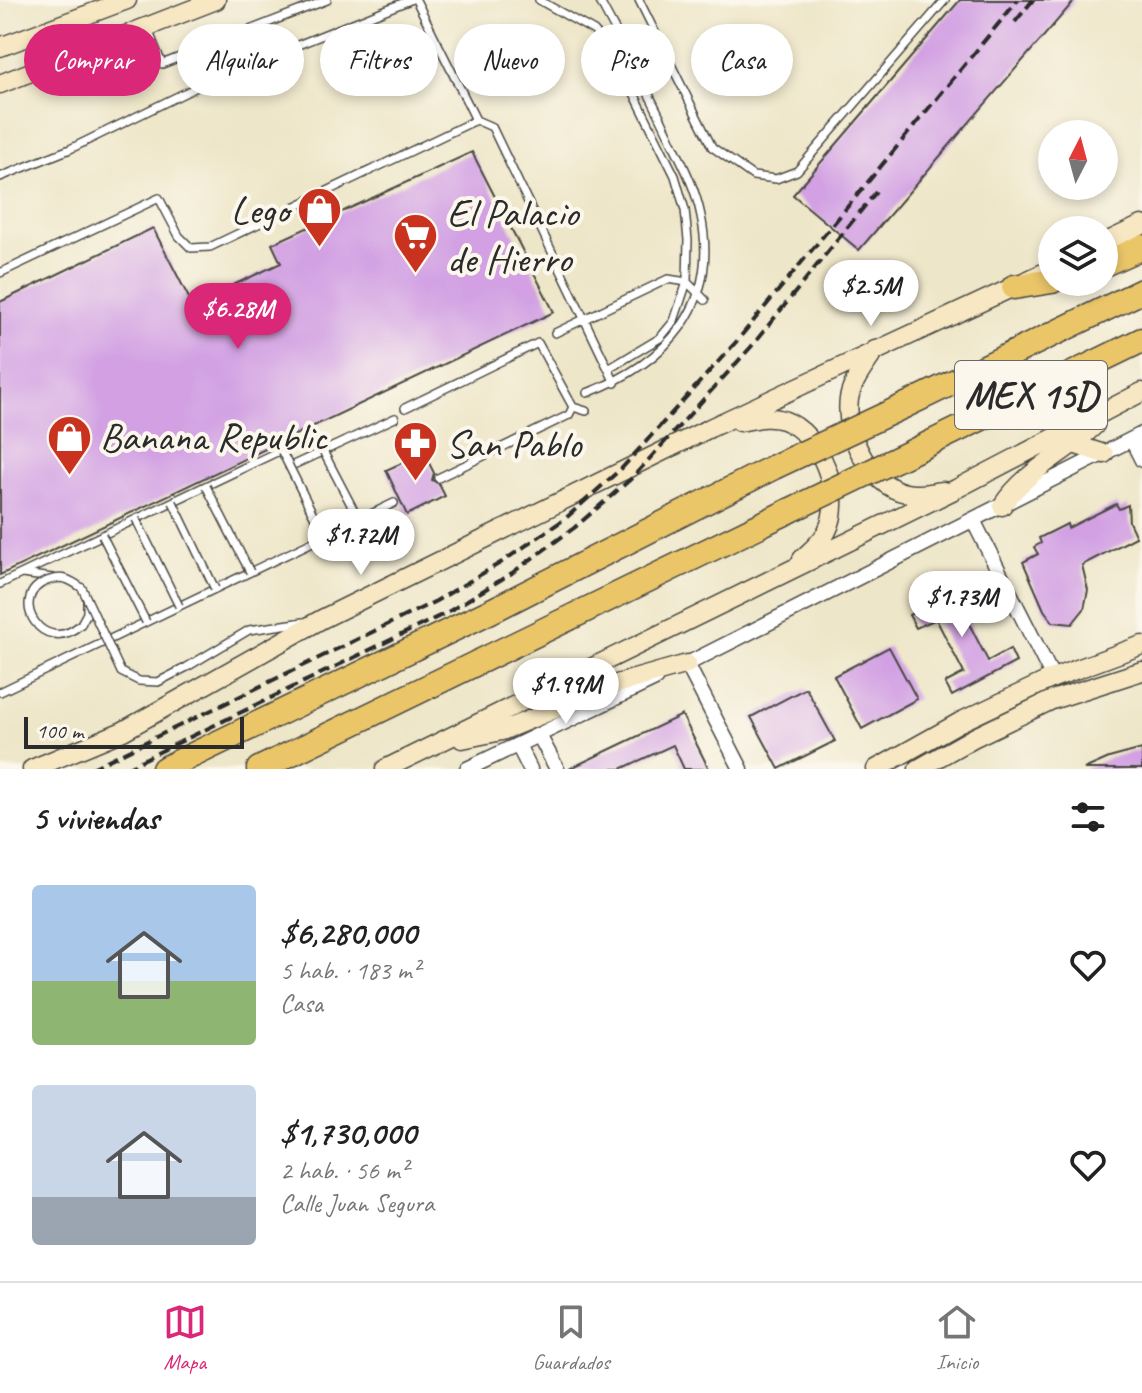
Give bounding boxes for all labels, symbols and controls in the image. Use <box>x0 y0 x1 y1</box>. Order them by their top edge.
chip: Comprar <box>24 24 161 96</box>
chip: Alquilar <box>177 24 304 96</box>
chip: Filtros <box>320 24 438 96</box>
chip: Nuevo <box>454 24 565 96</box>
chip: Piso <box>581 24 675 96</box>
chip: Casa <box>691 24 793 96</box>
north arrow <box>1038 120 1118 200</box>
map controls <box>1038 120 1118 296</box>
place label: Lego <box>231 185 293 235</box>
shop icon: Lego <box>296 186 344 249</box>
place label: El Palacio de Hierro <box>447 188 580 284</box>
supermarket icon: El Palacio de Hierro <box>392 212 440 275</box>
button: layers <box>1038 216 1118 296</box>
pin: $2.5M <box>815 260 927 328</box>
text: $2.5M <box>842 269 900 302</box>
pin: $6.28M <box>173 283 303 351</box>
text: $6.28M <box>202 292 274 325</box>
road number: MEX 15D <box>955 361 1107 429</box>
place label: Banana Republic <box>100 412 328 462</box>
shop icon: Banana Republic <box>45 413 93 476</box>
place label: San Pablo <box>446 419 583 469</box>
pharmacy icon: San Pablo <box>391 420 439 483</box>
pin: $1.72M <box>296 509 426 577</box>
text: $1.72M <box>326 518 396 551</box>
pin: $1.73M <box>897 571 1027 639</box>
text: $1.73M <box>927 580 997 613</box>
pin: $1.99M <box>501 658 631 726</box>
text: $1.99M <box>531 667 601 700</box>
scale bar <box>24 713 244 749</box>
text: 100 m <box>36 717 83 745</box>
icon: filters <box>1066 795 1110 839</box>
text: 5 viviendas <box>32 796 159 839</box>
text: $6,280,000 <box>280 911 417 954</box>
icon: home <box>96 917 192 1013</box>
icon: heart <box>1066 943 1110 987</box>
text: 5 hab. · 183 m² <box>280 954 420 987</box>
text: Casa <box>280 987 323 1020</box>
text: $1,730,000 <box>280 1111 416 1154</box>
icon: home <box>96 1117 192 1213</box>
icon: heart <box>1066 1143 1110 1187</box>
text: 2 hab. · 56 m² <box>280 1154 408 1187</box>
text: Calle Juan Segura <box>280 1187 434 1220</box>
tab: Mapa <box>163 1300 207 1376</box>
tab: Guardados <box>532 1300 610 1376</box>
tab: Inicio <box>935 1300 979 1376</box>

